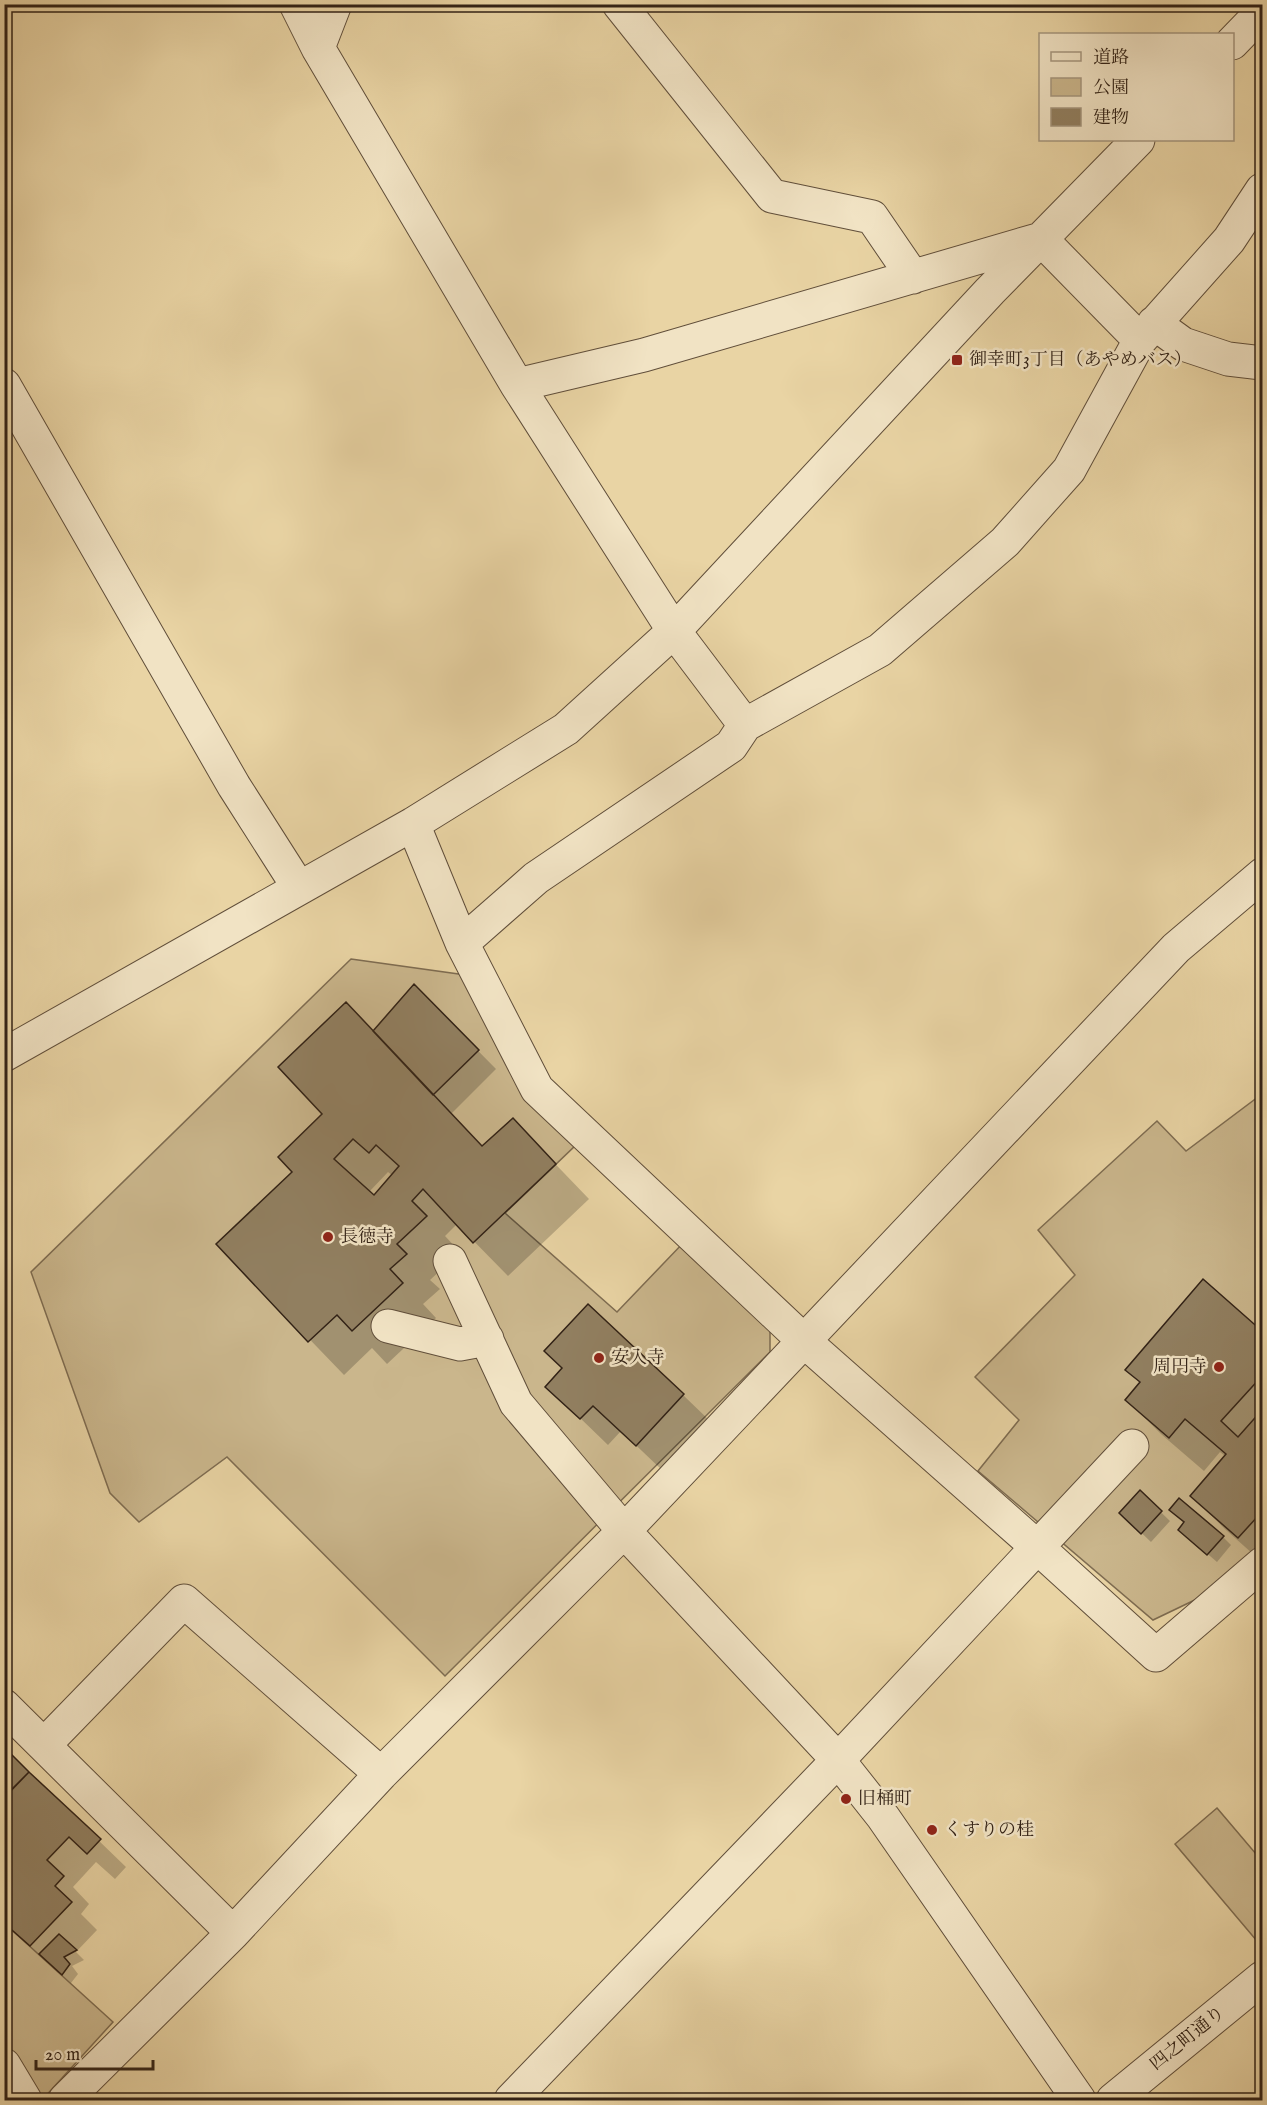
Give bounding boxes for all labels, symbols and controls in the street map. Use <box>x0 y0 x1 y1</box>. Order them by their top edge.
legend <box>1039 33 1234 141</box>
text: 道路 <box>1093 47 1129 70</box>
text: 公園 <box>1093 77 1129 100</box>
text: 建物 <box>1093 107 1129 130</box>
place label: 御幸町3丁目（あやめバス） <box>969 349 1192 372</box>
marker: 御幸町3丁目（あやめバス） <box>950 353 964 367</box>
place label: 長徳寺 <box>340 1226 394 1249</box>
marker: 長徳寺 <box>321 1230 335 1244</box>
place label: 安入寺 <box>611 1347 665 1370</box>
marker: 安入寺 <box>592 1351 606 1365</box>
place label: 周円寺 <box>1153 1356 1207 1379</box>
marker: 周円寺 <box>1212 1360 1226 1374</box>
place label: 旧桶町 <box>858 1788 912 1811</box>
marker: 旧桶町 <box>839 1792 853 1806</box>
place label: くすりの桂 <box>944 1819 1034 1842</box>
marker: くすりの桂 <box>925 1823 939 1837</box>
street label: 四之町通り <box>1146 2002 1230 2076</box>
scale bar <box>36 2033 153 2071</box>
text: 20 m <box>45 2044 80 2067</box>

